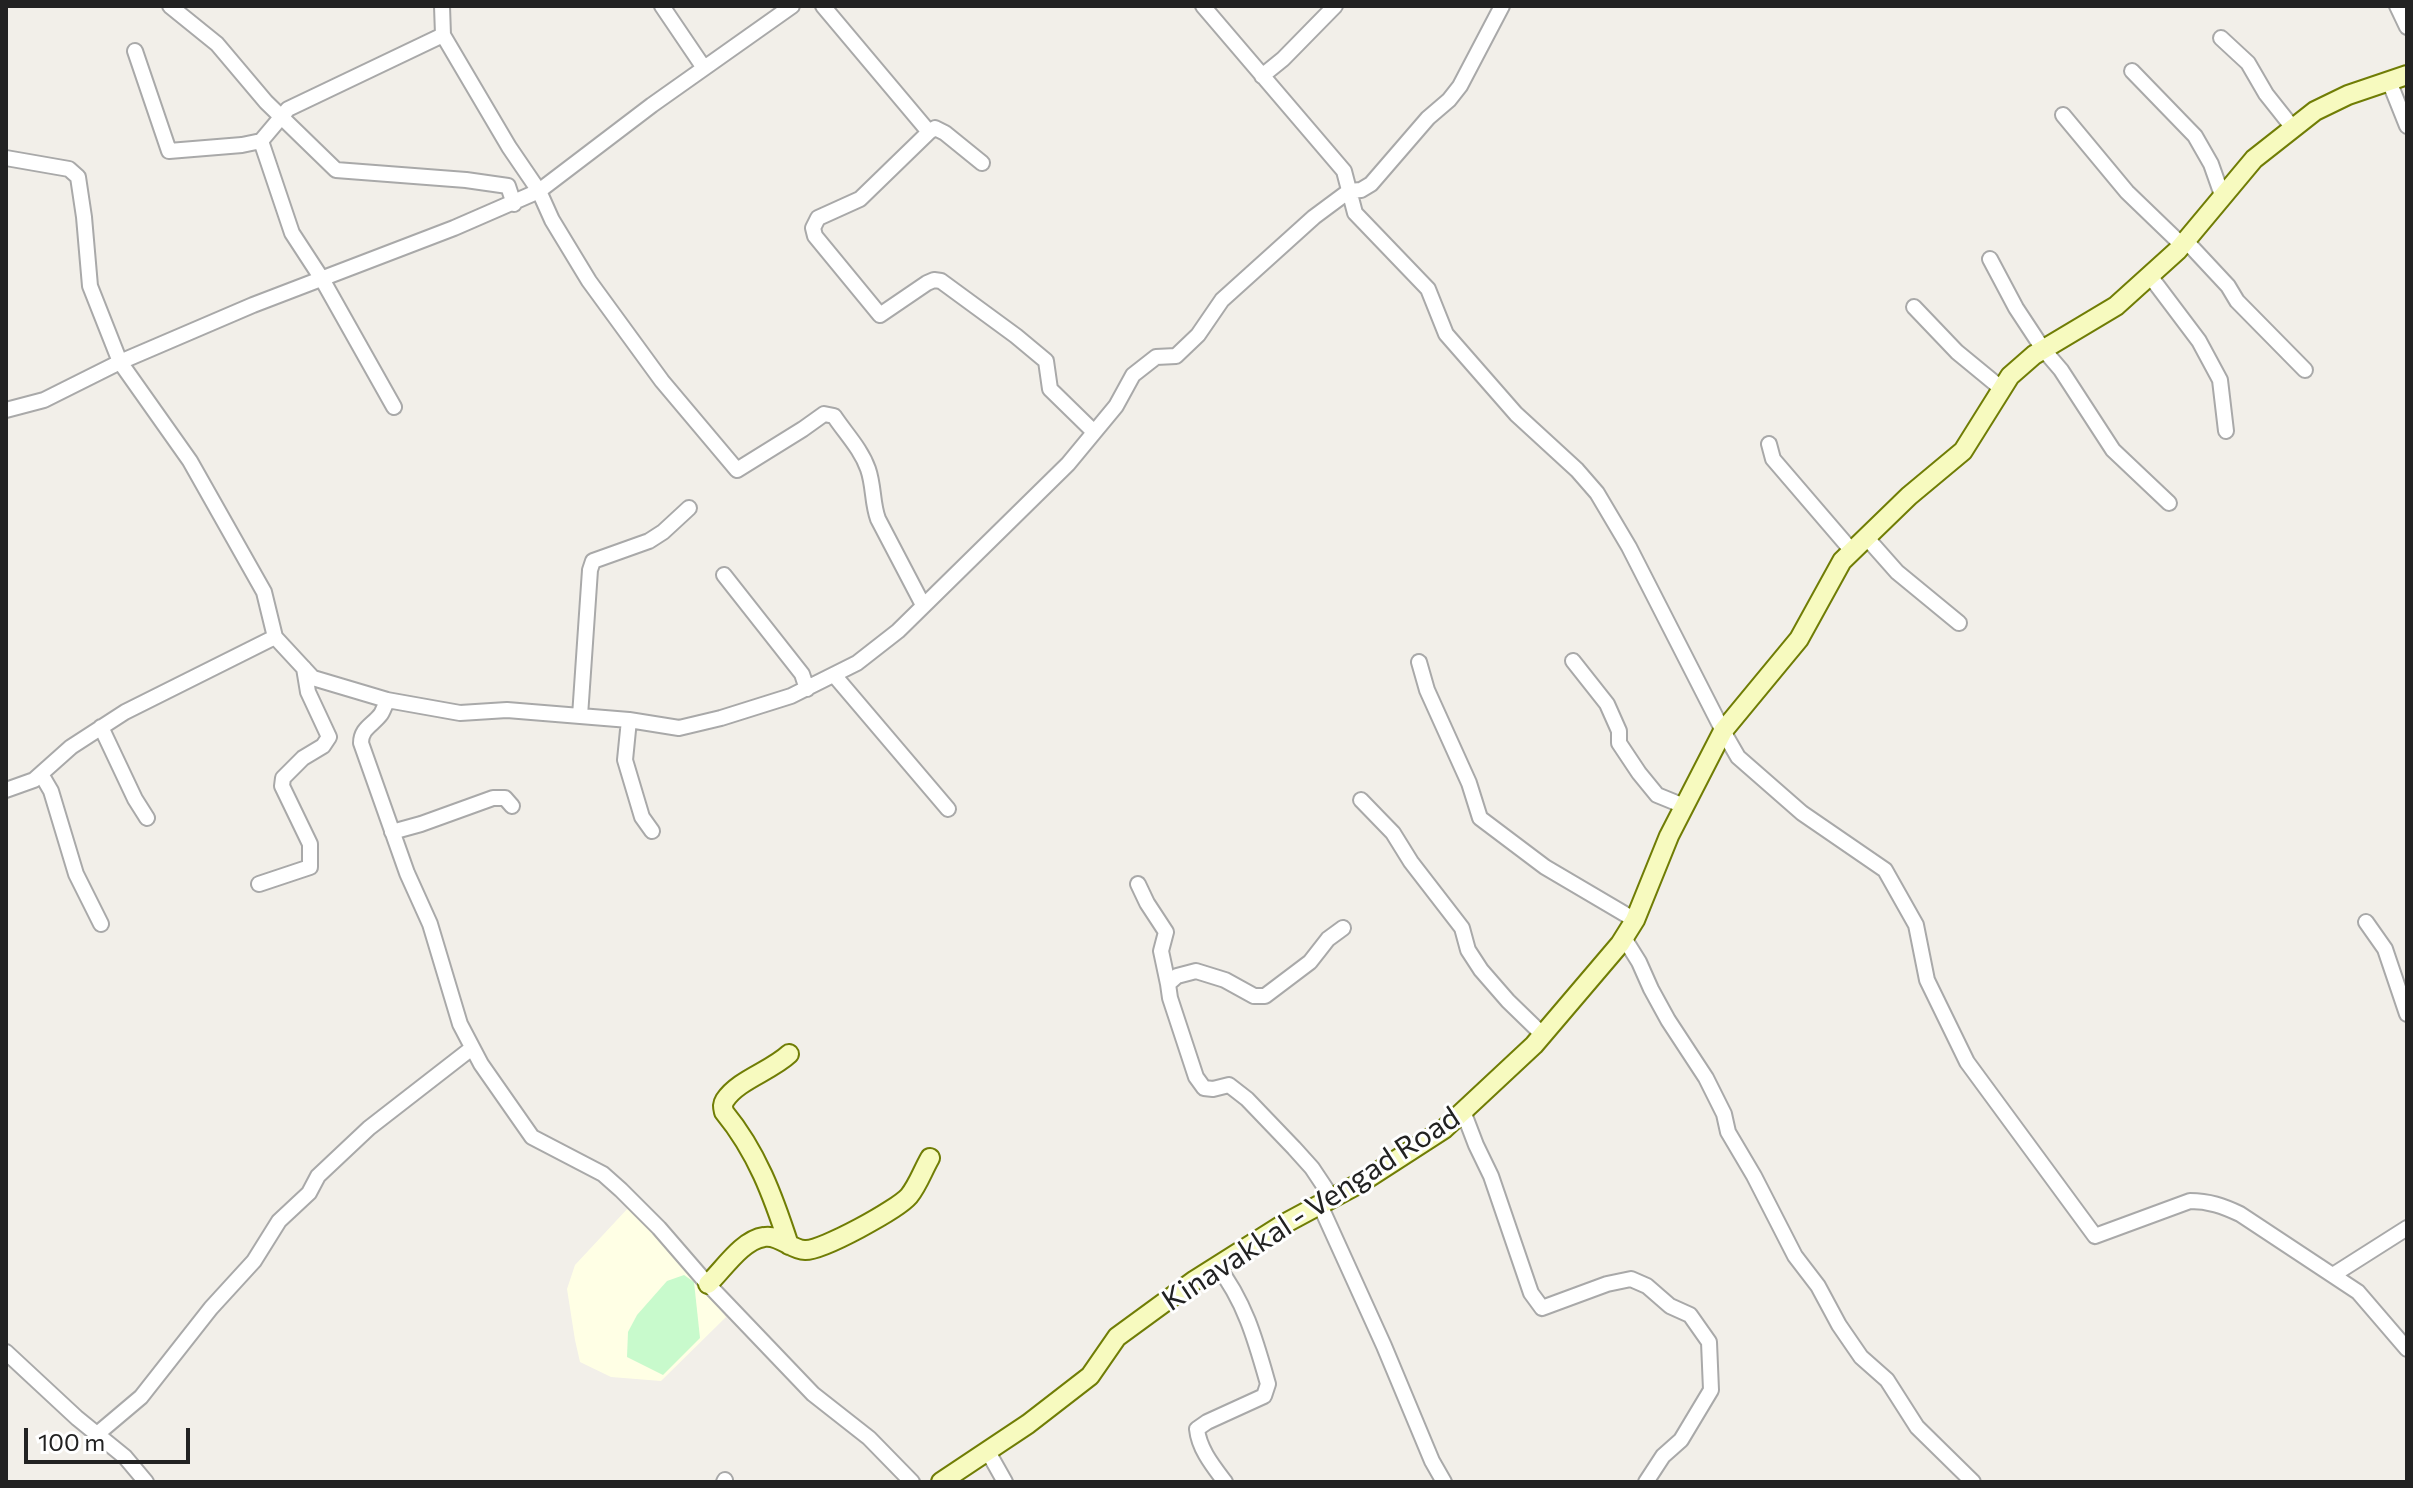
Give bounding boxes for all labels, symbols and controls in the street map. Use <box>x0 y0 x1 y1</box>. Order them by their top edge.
street label: Kinavakkal - Vengad Road <box>1155 1099 1467 1319</box>
scale bar <box>28 1412 194 1462</box>
text: 100 m <box>38 1427 105 1456</box>

